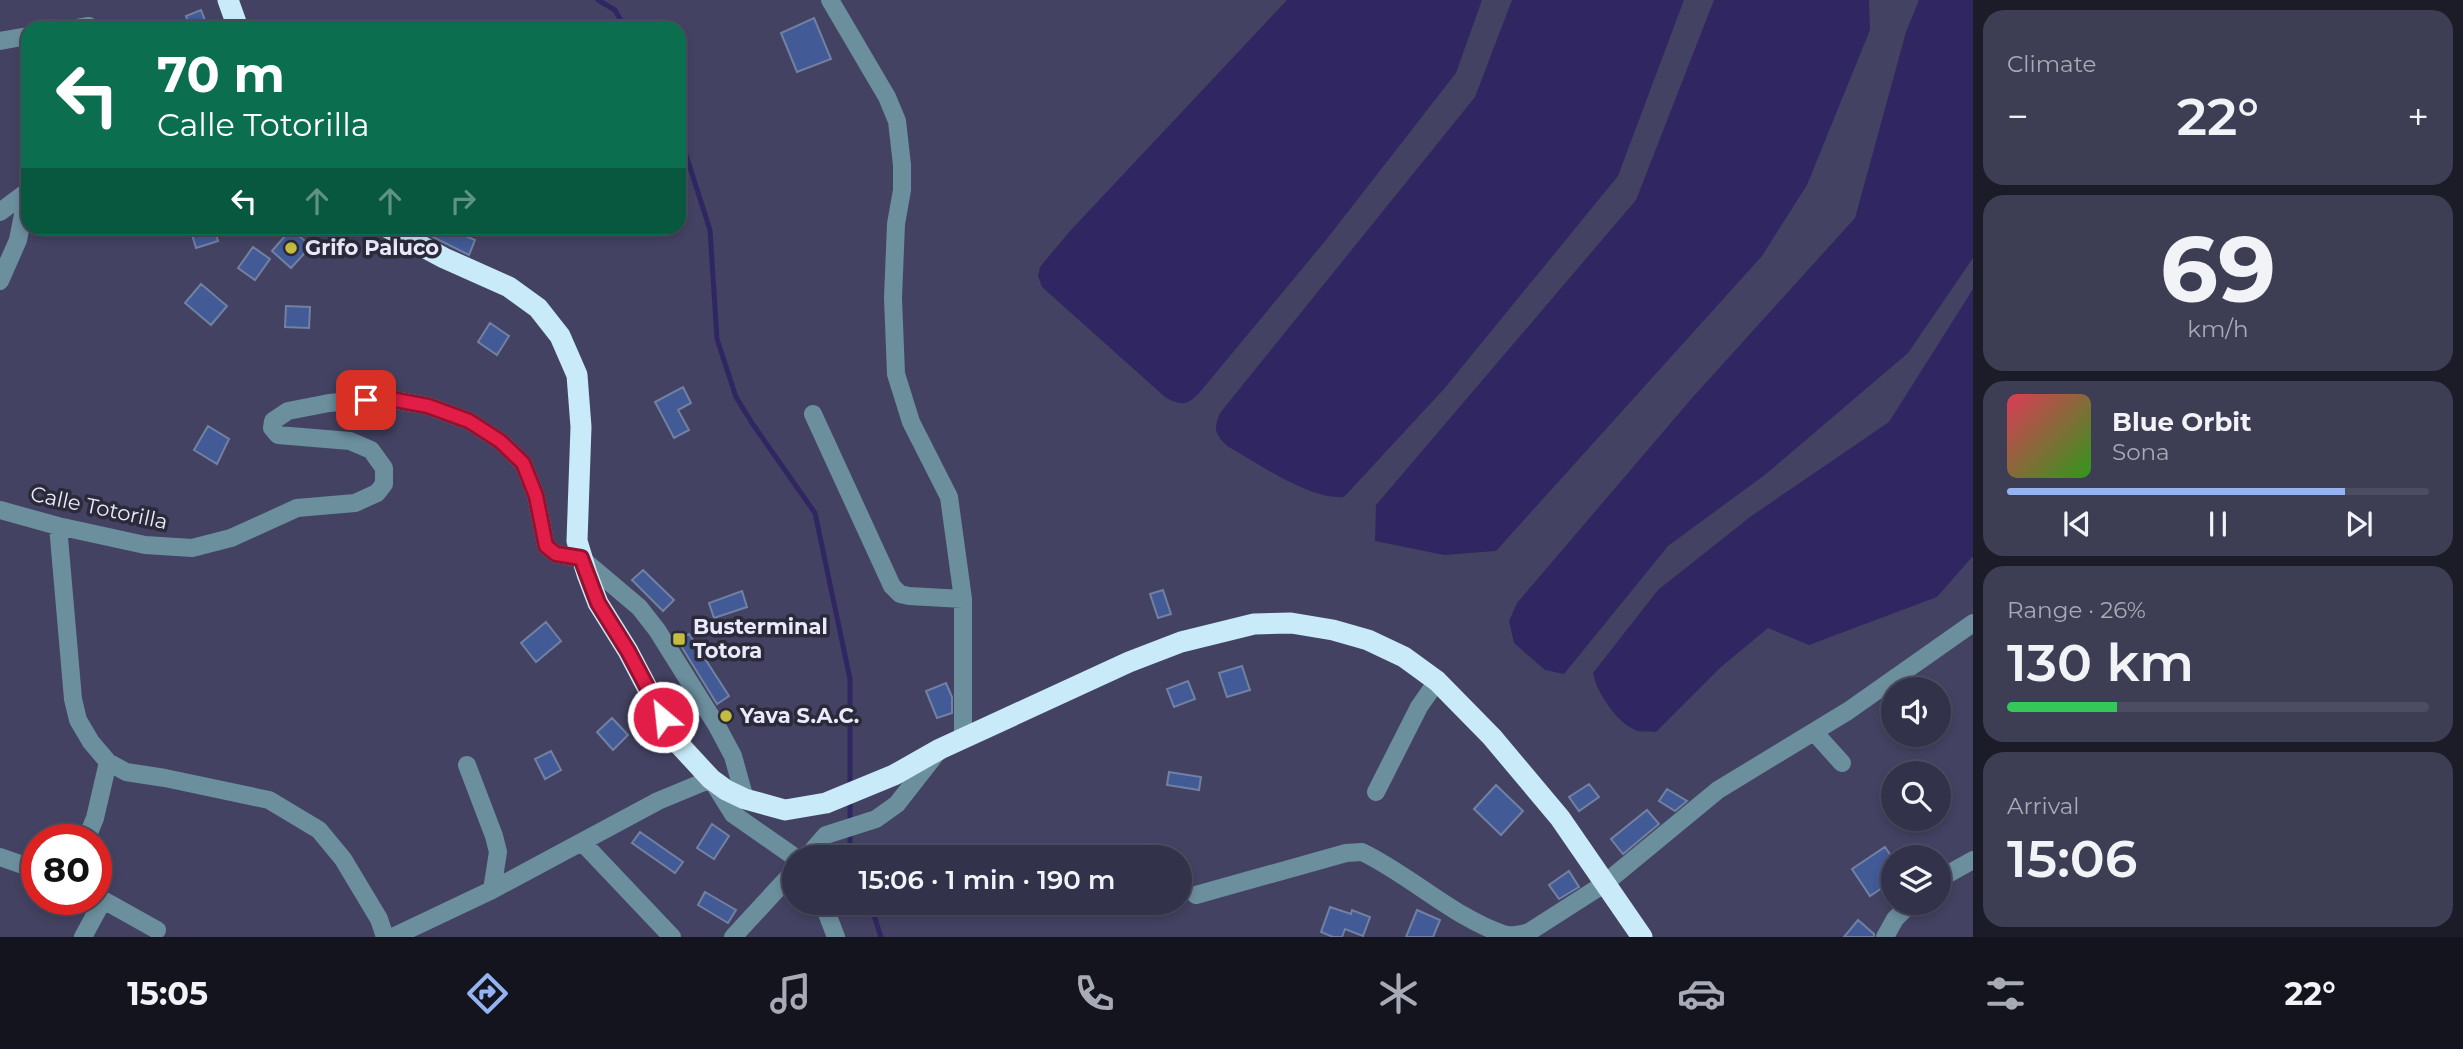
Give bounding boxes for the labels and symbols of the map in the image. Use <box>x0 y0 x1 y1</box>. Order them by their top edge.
place label: Grifo Paluco <box>305 235 439 260</box>
marker: Grifo Paluco <box>283 240 299 256</box>
pin <box>336 370 396 430</box>
street label: Calle Totorilla <box>28 481 170 534</box>
place label: Busterminal Totora <box>693 614 828 663</box>
marker: Busterminal Totora <box>671 631 687 647</box>
position arrow <box>626 680 700 754</box>
place label: Yava S.A.C. <box>739 703 859 728</box>
marker: Yava S.A.C. <box>718 708 734 724</box>
speed limit sign: 80 <box>21 824 112 915</box>

